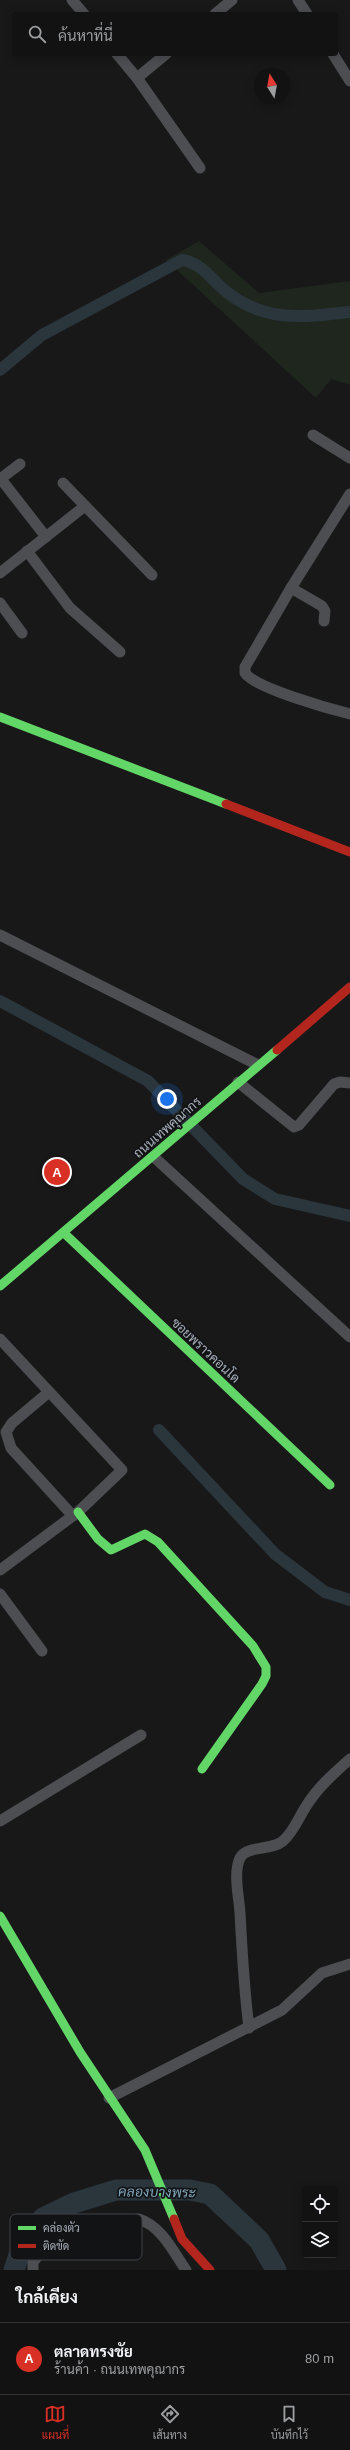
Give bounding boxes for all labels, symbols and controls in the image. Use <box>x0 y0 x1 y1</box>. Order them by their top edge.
search box <box>12 12 338 56</box>
icon: search <box>26 23 48 45</box>
text: ค้นหาที่นี่ <box>58 27 113 44</box>
north arrow <box>254 68 290 104</box>
your location <box>157 1089 177 1109</box>
street label: ถนนเทพคุณากร <box>130 1094 206 1162</box>
pin: A <box>44 1157 70 1187</box>
street label: ซอยพราวคอนโด <box>168 1314 244 1386</box>
water label: คลองบางพระ <box>118 2183 196 2201</box>
map controls <box>302 2186 338 2258</box>
button: locate <box>302 2186 338 2222</box>
legend <box>10 2214 142 2260</box>
text: คล่องตัว <box>43 2221 80 2234</box>
button: layers <box>302 2222 338 2258</box>
text: ติดขัด <box>43 2239 69 2252</box>
text: ใกล้เคียง <box>16 2288 78 2307</box>
text: ตลาดทรงชัย <box>54 2343 133 2360</box>
text: A <box>24 2351 34 2366</box>
text: 80 m <box>305 2351 334 2366</box>
text: ร้านค้า · ถนนเทพคุณากร <box>54 2362 185 2377</box>
tab: แผนที่ <box>42 2403 69 2442</box>
tab: เส้นทาง <box>153 2403 187 2442</box>
tab: บันทึกไว้ <box>271 2403 308 2442</box>

